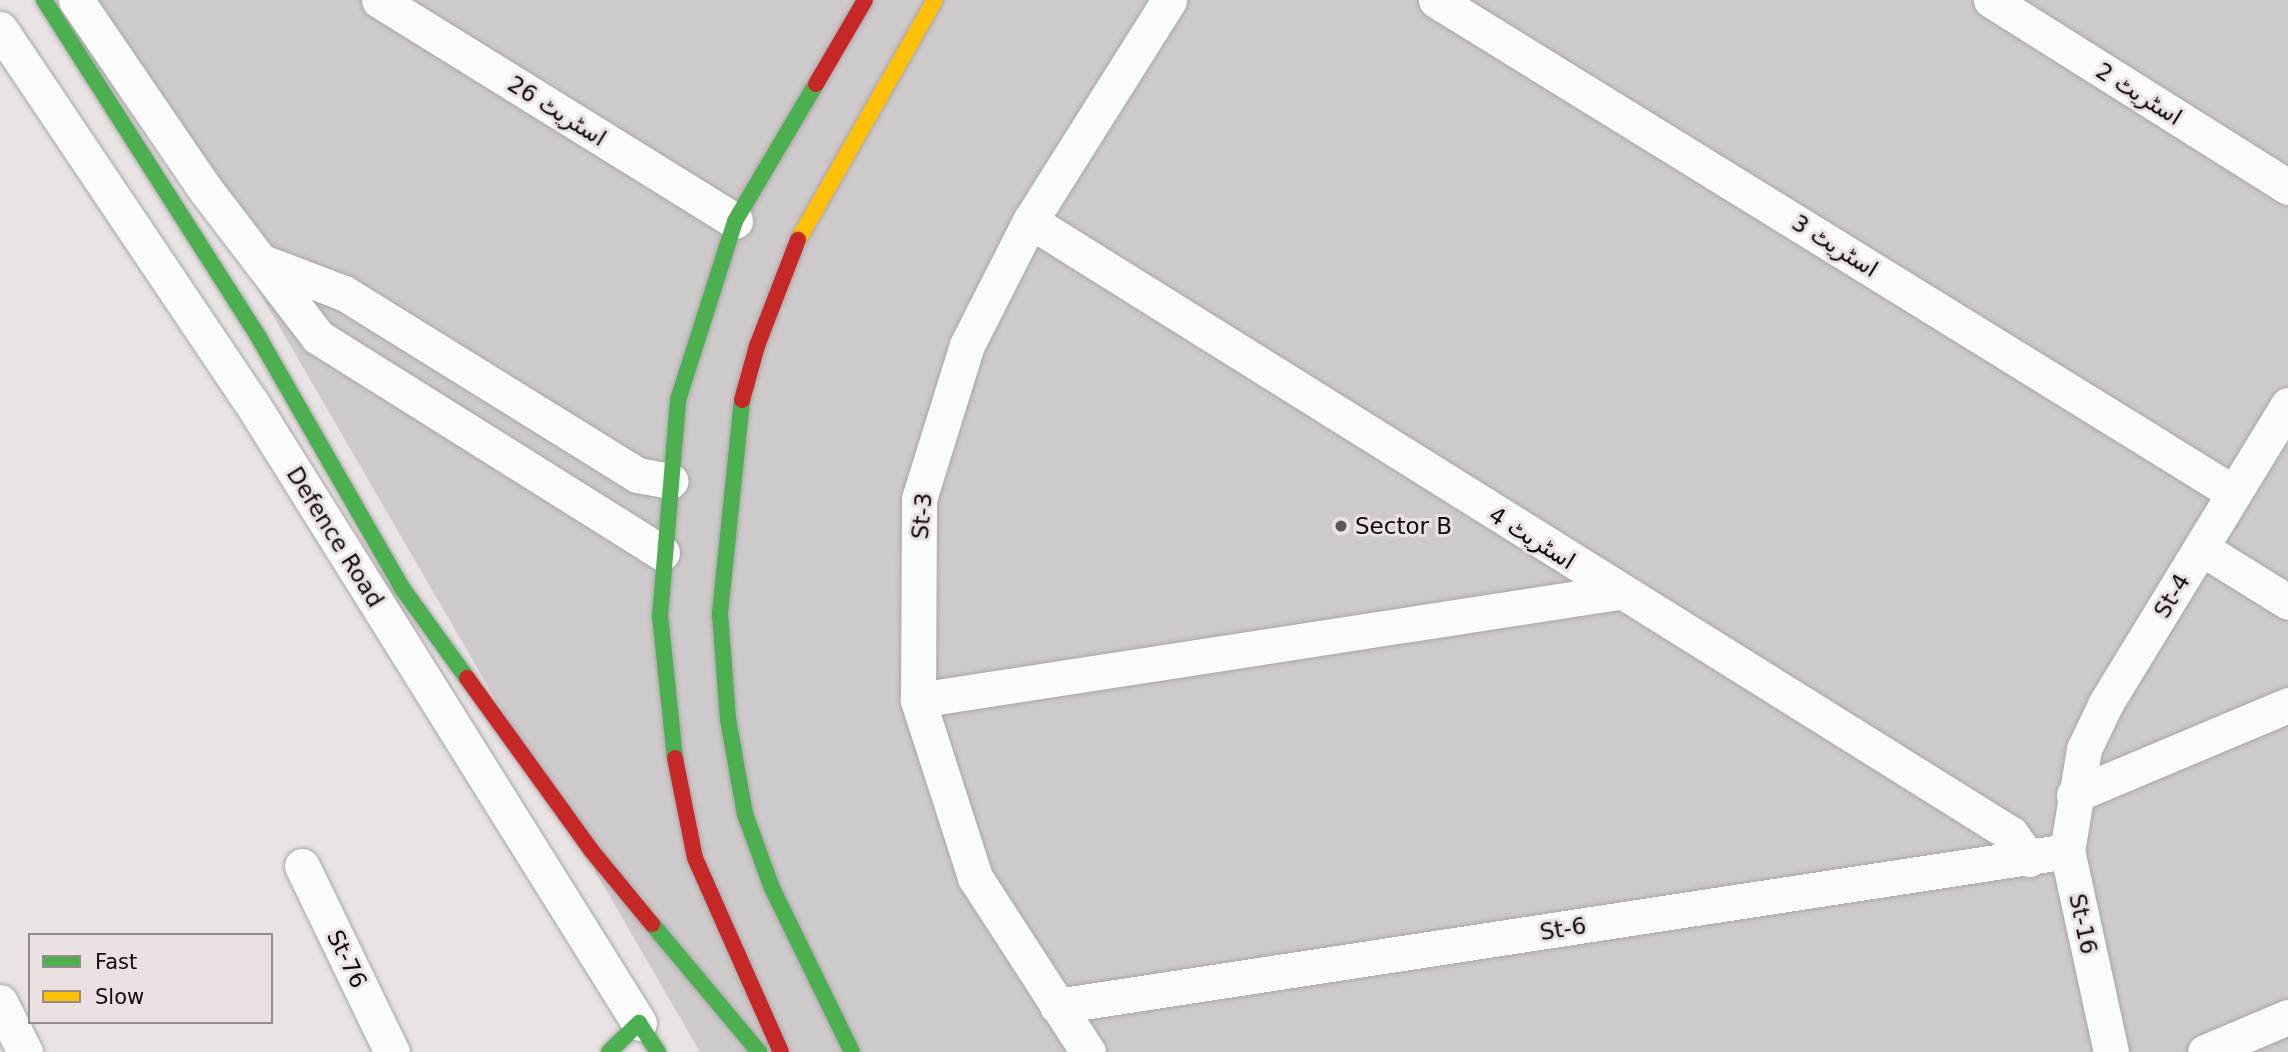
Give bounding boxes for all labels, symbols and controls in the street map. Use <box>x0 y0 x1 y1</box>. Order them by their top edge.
street label: اسٹریٹ 2 <box>2091 57 2187 131</box>
street label: اسٹریٹ 26 <box>503 70 611 152</box>
street label: اسٹریٹ 3 <box>1787 209 1883 283</box>
street label: Defence Road <box>281 462 389 612</box>
street label: St-3 <box>906 492 938 540</box>
street label: اسٹریٹ 4 <box>1484 501 1580 575</box>
place label: Sector B <box>1355 512 1452 540</box>
marker: Sector B <box>1333 518 1349 534</box>
street label: St-4 <box>2148 569 2196 623</box>
street label: St-16 <box>2063 891 2103 957</box>
street label: St-6 <box>1538 912 1588 946</box>
street label: St-76 <box>321 925 373 993</box>
legend <box>28 933 273 1024</box>
text: Fast <box>95 950 137 974</box>
text: Slow <box>95 985 144 1009</box>

